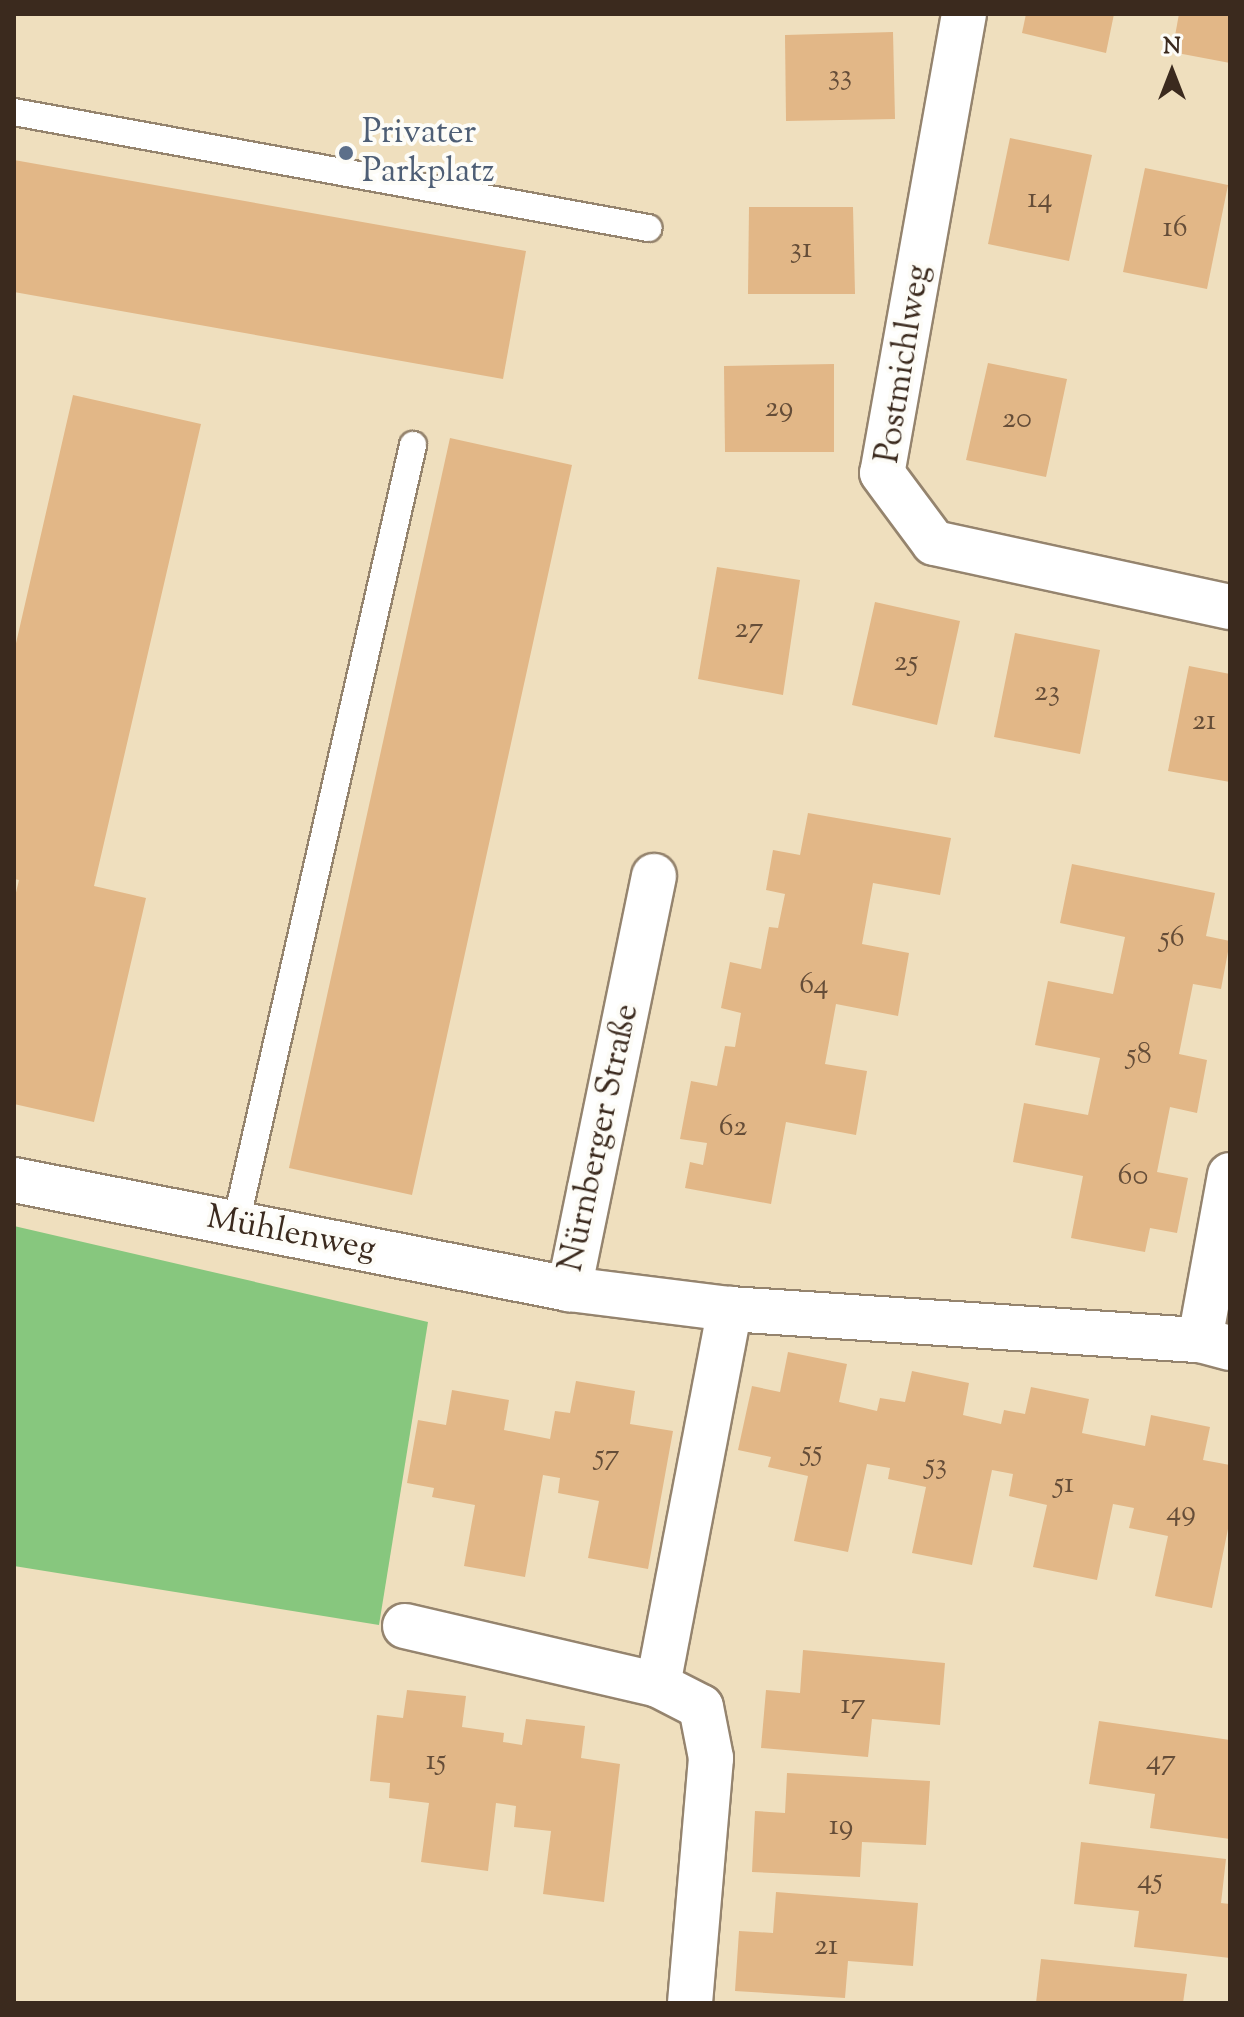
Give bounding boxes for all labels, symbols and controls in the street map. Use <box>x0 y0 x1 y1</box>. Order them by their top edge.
north arrow <box>1132 32 1212 112</box>
text: N <box>1163 32 1181 64</box>
house number: 33 <box>828 59 852 95</box>
place label: Privater Parkplatz <box>362 113 495 192</box>
marker: Privater Parkplatz <box>337 144 355 162</box>
house number: 14 <box>1027 182 1053 218</box>
house number: 16 <box>1162 211 1188 247</box>
house number: 31 <box>790 232 812 268</box>
street label: Postmichlweg <box>868 262 940 466</box>
house number: 29 <box>765 391 793 427</box>
house number: 20 <box>1002 402 1032 438</box>
house number: 27 <box>734 612 764 648</box>
house number: 25 <box>894 645 918 681</box>
house number: 23 <box>1034 675 1060 711</box>
house number: 21 <box>1192 704 1216 740</box>
house number: 56 <box>1159 921 1185 957</box>
house number: 64 <box>799 968 829 1004</box>
street label: Nürnberger Straße <box>552 1000 648 1276</box>
house number: 58 <box>1126 1038 1152 1074</box>
house number: 62 <box>719 1110 747 1146</box>
house number: 60 <box>1118 1159 1148 1195</box>
street label: Mühlenweg <box>203 1198 379 1270</box>
house number: 55 <box>802 1435 822 1471</box>
house number: 57 <box>594 1439 620 1475</box>
house number: 53 <box>925 1448 947 1484</box>
house number: 51 <box>1054 1467 1074 1503</box>
house number: 49 <box>1166 1495 1196 1531</box>
house number: 17 <box>840 1688 866 1724</box>
house number: 15 <box>426 1744 446 1780</box>
house number: 47 <box>1146 1744 1176 1780</box>
house number: 19 <box>829 1809 853 1845</box>
house number: 45 <box>1137 1863 1163 1899</box>
house number: 21 <box>814 1929 838 1965</box>

